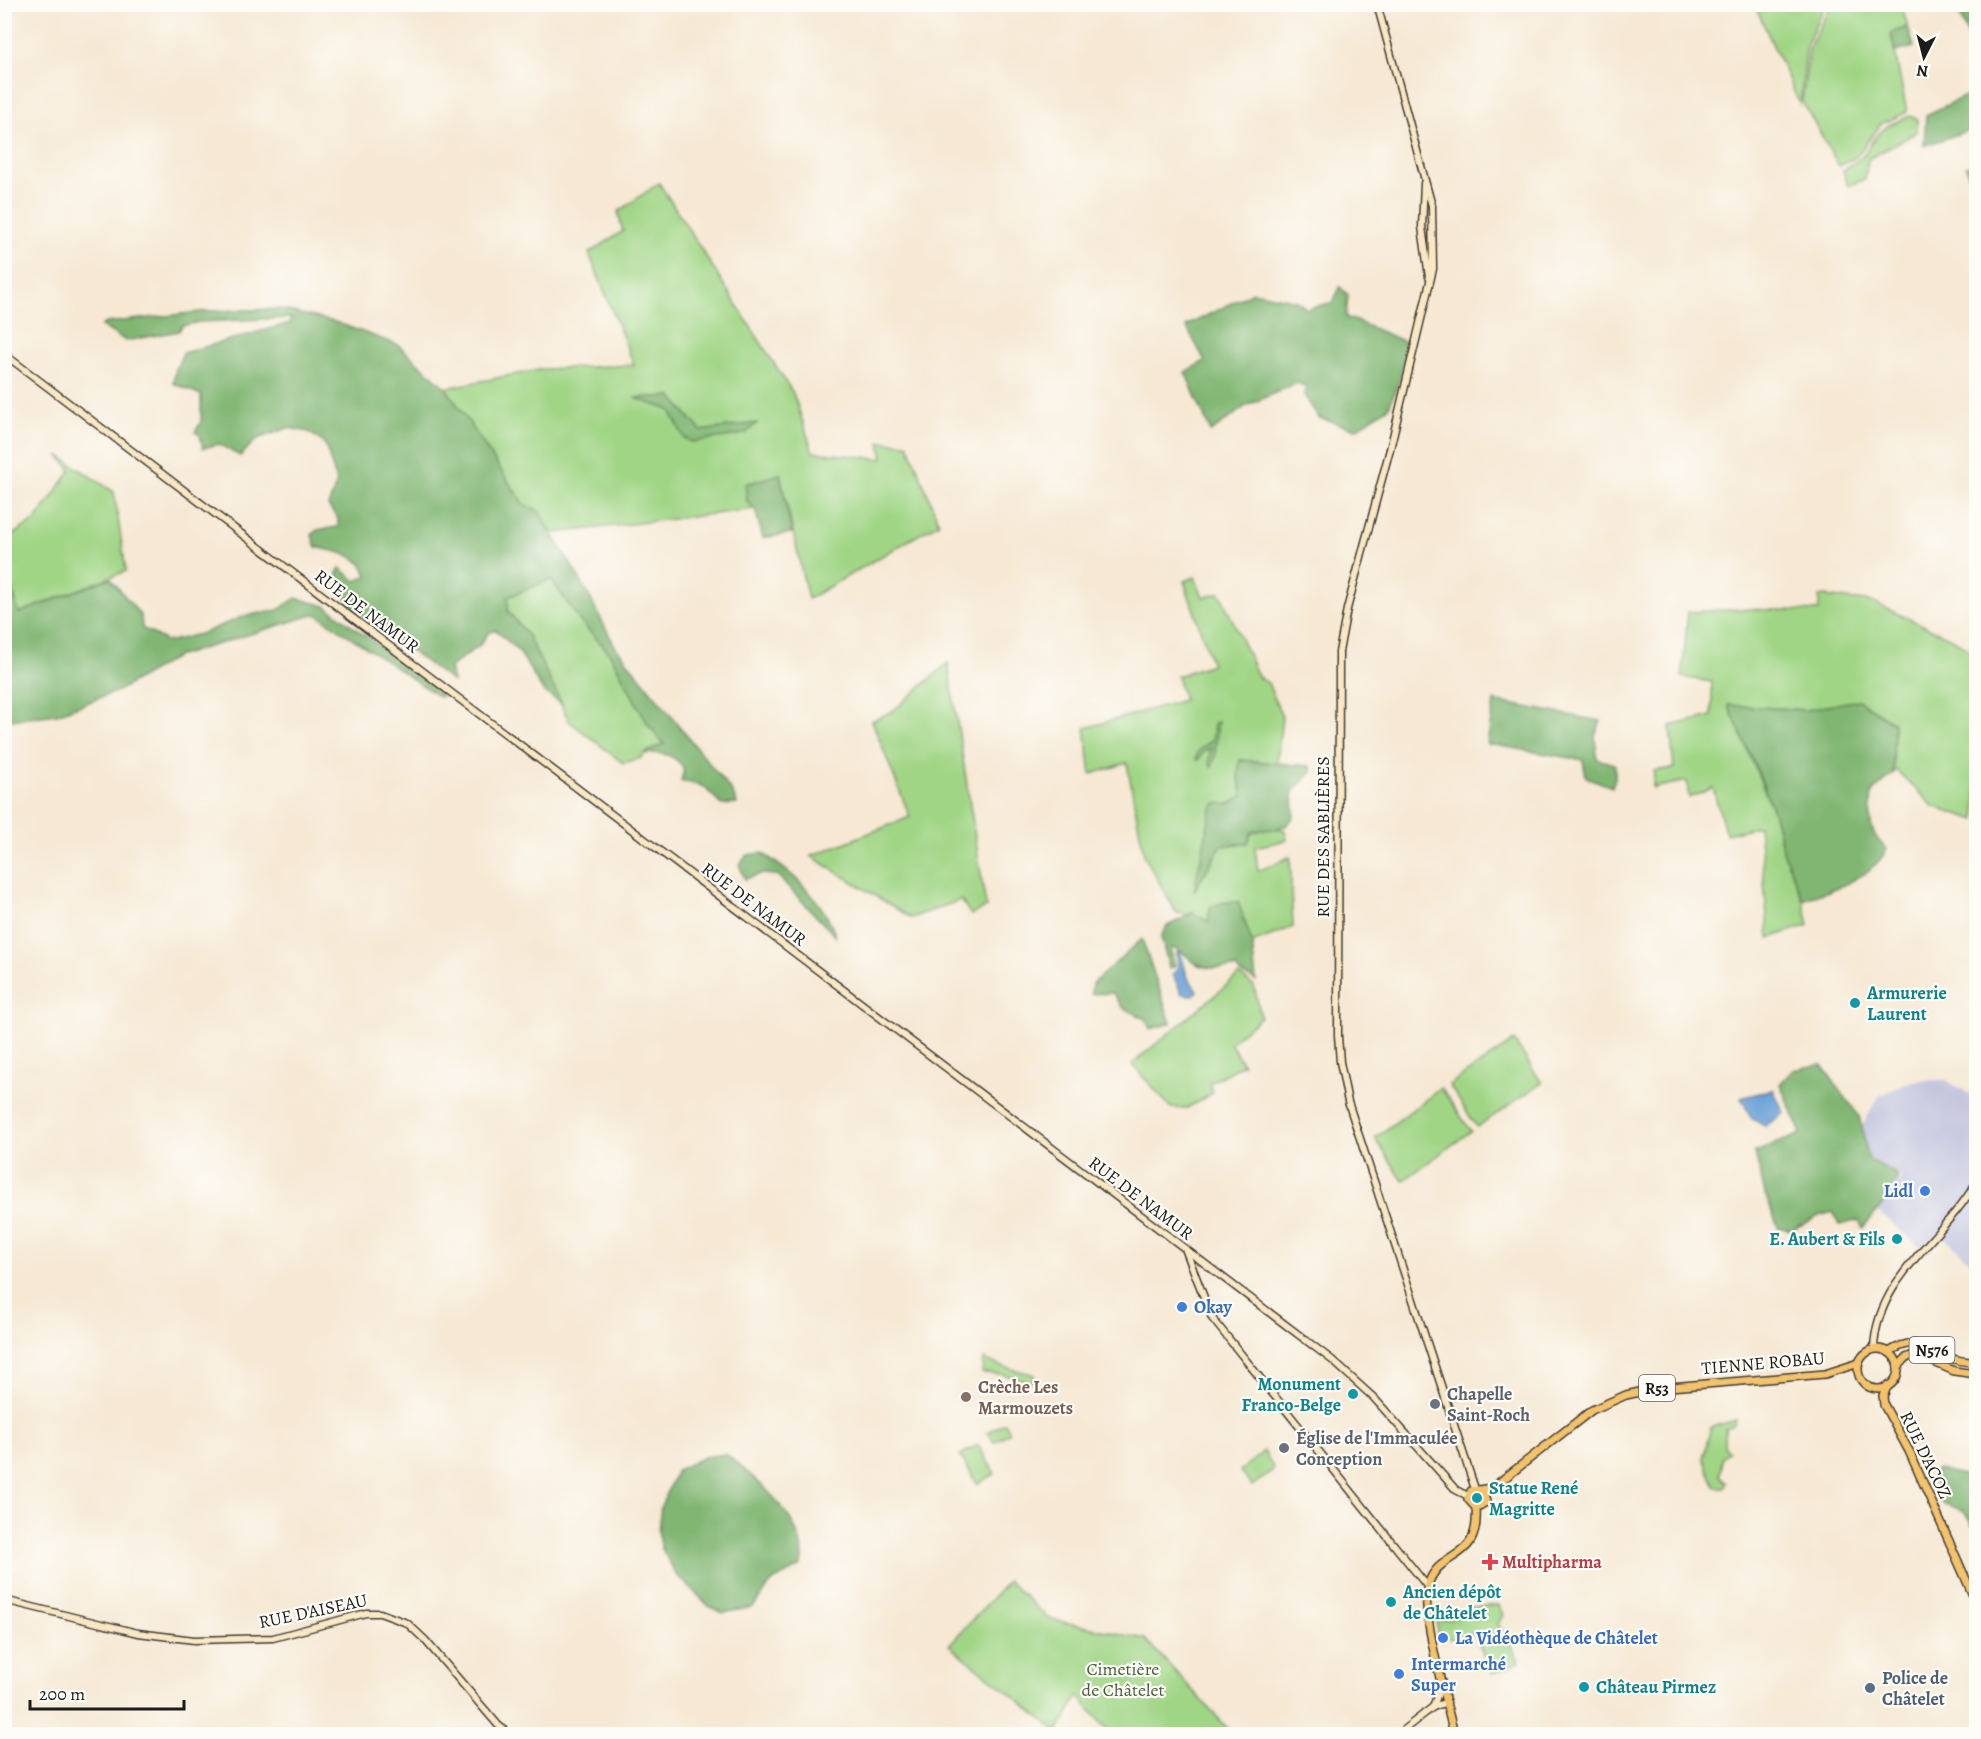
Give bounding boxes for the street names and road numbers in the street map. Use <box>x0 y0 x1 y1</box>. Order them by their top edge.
street label: RUE DE NAMUR <box>310 564 424 658</box>
street label: RUE DES SABLIÈRES <box>1311 756 1335 918</box>
street label: RUE DE NAMUR <box>697 857 811 951</box>
street label: RUE DE NAMUR <box>1084 1151 1198 1245</box>
road number: N576 <box>1910 1337 1954 1363</box>
street label: TIENNE ROBAU <box>1700 1346 1826 1380</box>
road number: R53 <box>1639 1375 1675 1401</box>
street label: RUE D'ACOZ <box>1894 1407 1958 1503</box>
street label: RUE D'AISEAU <box>257 1588 369 1634</box>

